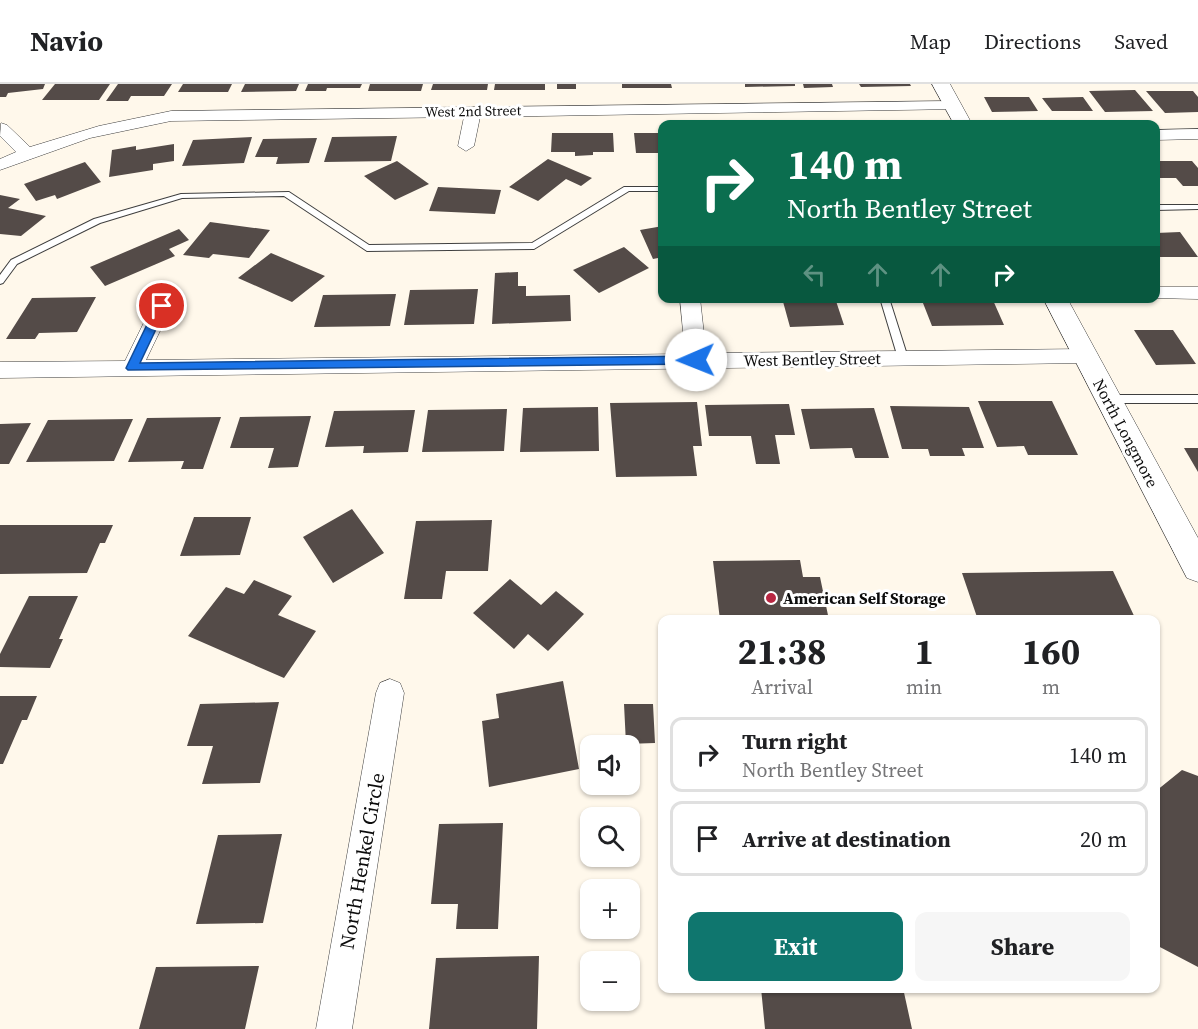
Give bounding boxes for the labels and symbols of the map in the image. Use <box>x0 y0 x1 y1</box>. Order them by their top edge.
street label: West 2nd Street <box>425 100 522 122</box>
pin <box>136 280 187 331</box>
position arrow <box>664 328 728 392</box>
street label: West Bentley Street <box>743 347 882 371</box>
street label: North Longmore <box>1088 375 1164 491</box>
place label: American Self Storage <box>783 587 946 609</box>
marker: American Self Storage <box>764 591 778 605</box>
street label: North Henkel Circle <box>333 771 391 951</box>

